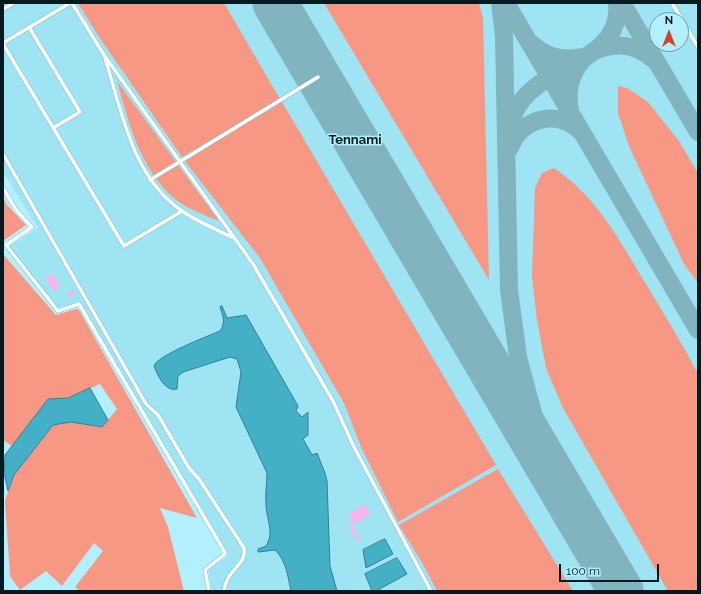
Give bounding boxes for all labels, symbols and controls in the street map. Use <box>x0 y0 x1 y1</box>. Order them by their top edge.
north arrow <box>649 12 689 52</box>
text: N <box>665 14 673 27</box>
district label: Tennami <box>328 132 382 148</box>
scale bar <box>561 556 661 582</box>
text: 100 m <box>566 564 600 578</box>

